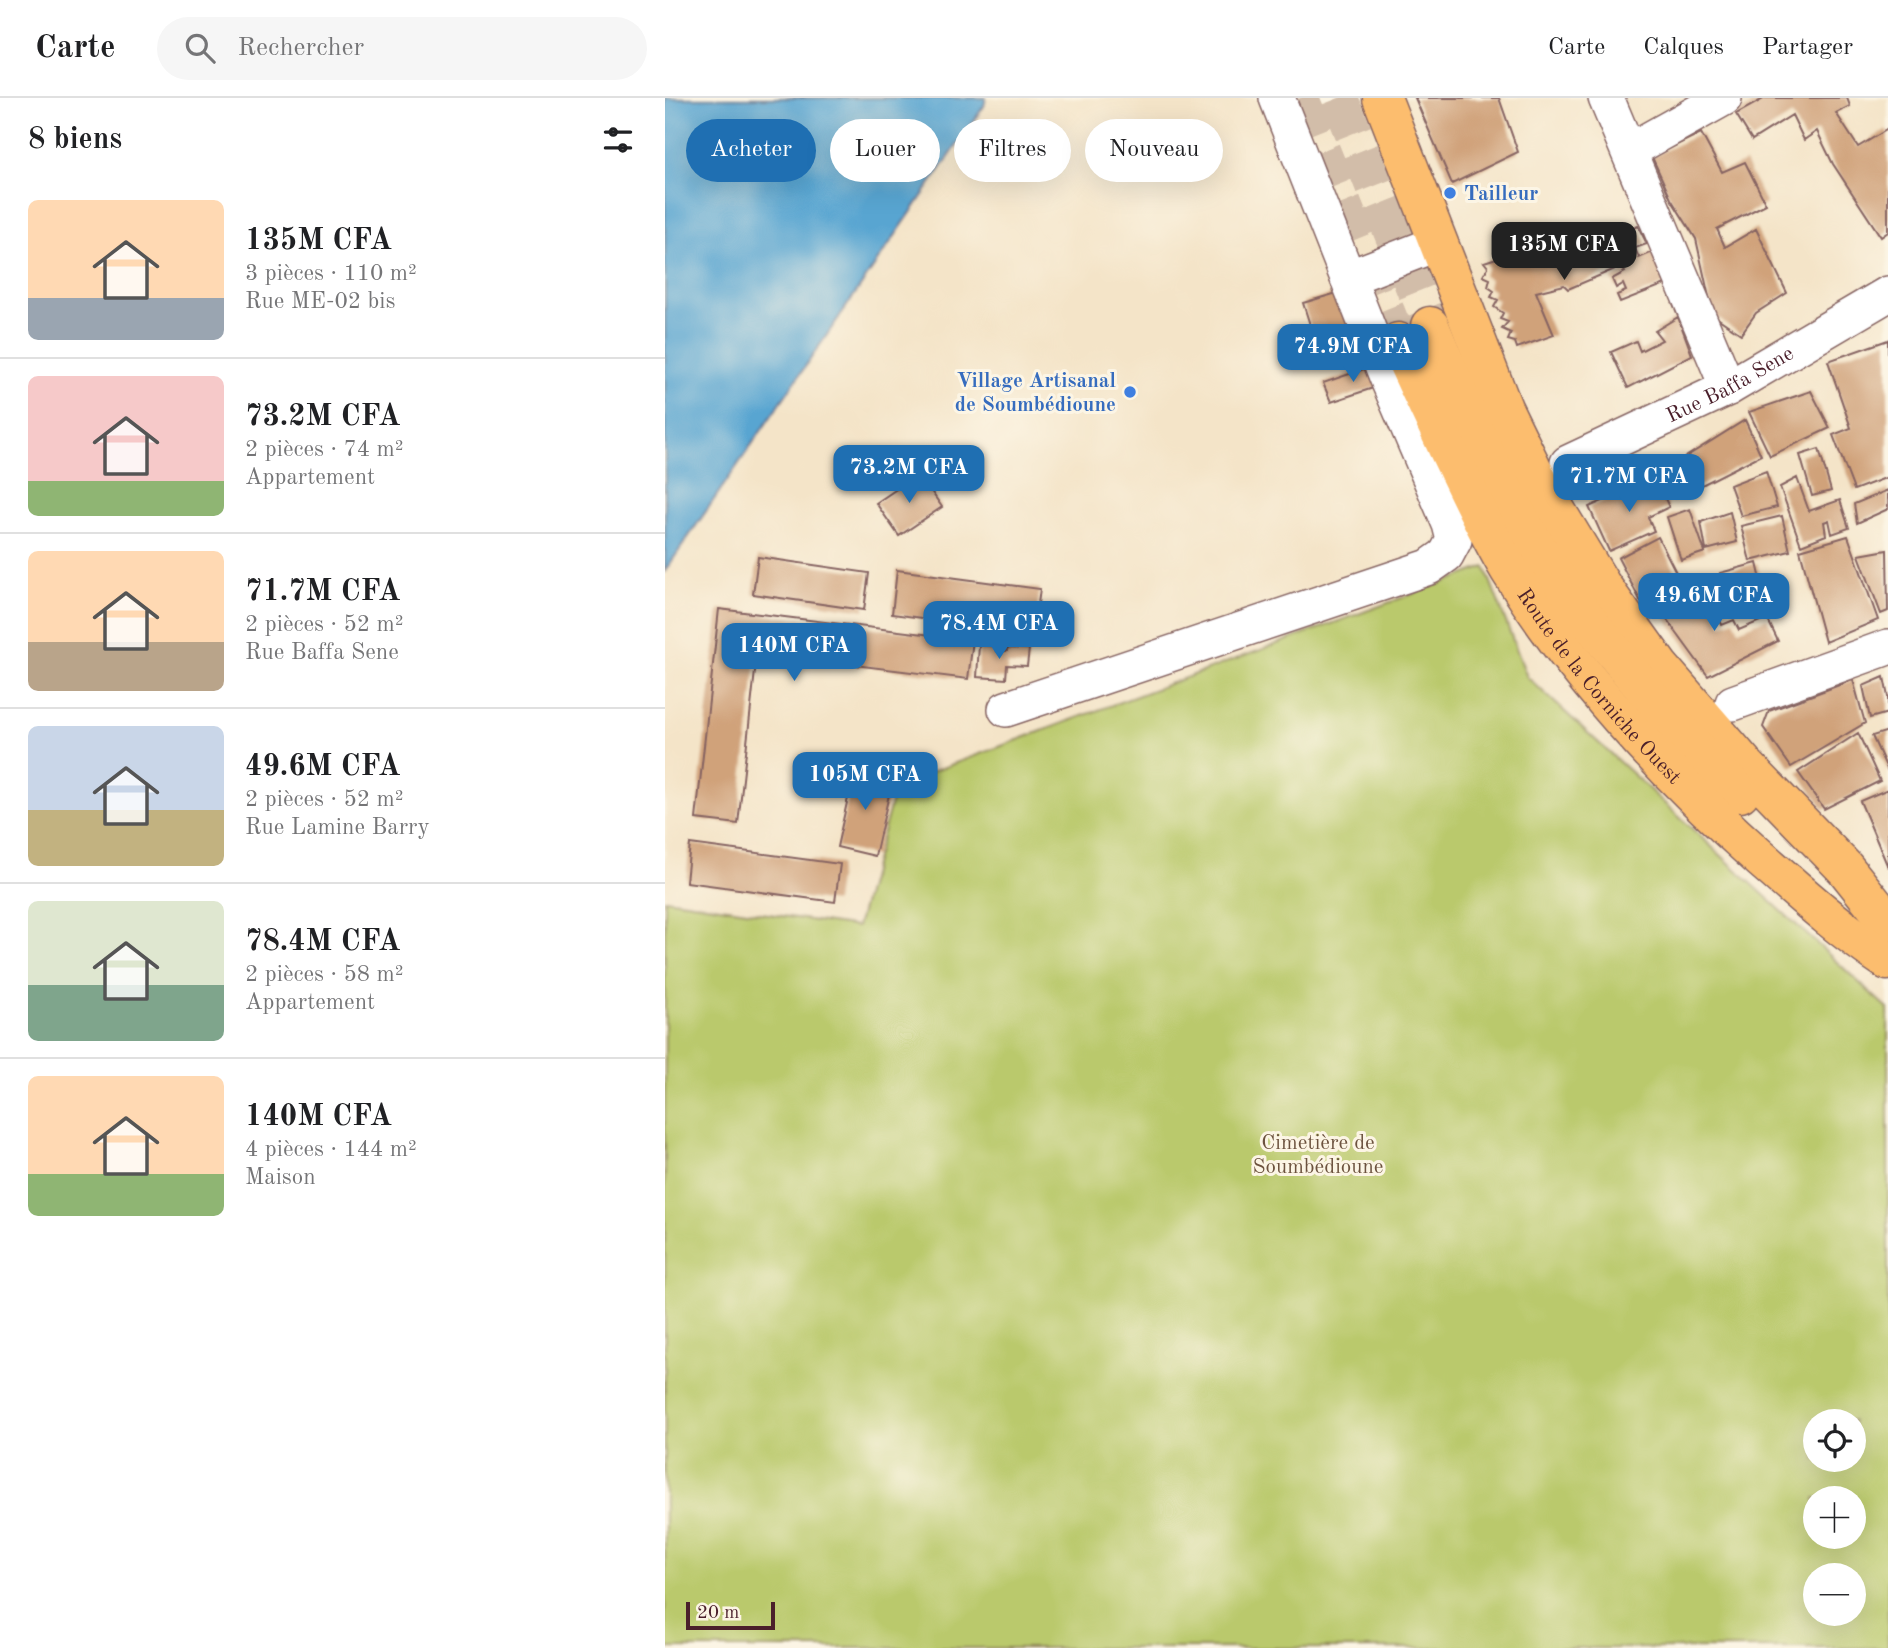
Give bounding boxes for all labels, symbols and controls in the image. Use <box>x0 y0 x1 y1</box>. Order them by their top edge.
search box <box>157 17 647 80</box>
icon: search <box>181 29 219 67</box>
text: Carte <box>35 32 115 65</box>
text: Rechercher <box>237 35 364 61</box>
text: Carte <box>1548 36 1605 60</box>
text: Calques <box>1643 36 1724 60</box>
text: Partager <box>1762 36 1853 60</box>
chip: Acheter <box>686 119 816 182</box>
chip: Louer <box>830 119 940 182</box>
chip: Filtres <box>954 119 1071 182</box>
chip: Nouveau <box>1085 119 1223 182</box>
icon: filters <box>599 121 637 159</box>
text: 8 biens <box>28 125 122 155</box>
place label: Tailleur <box>1464 184 1538 205</box>
marker: Tailleur <box>1442 185 1458 201</box>
pin: 135M CFA <box>1492 222 1636 282</box>
text: 135M CFA <box>245 226 392 256</box>
icon: home <box>84 228 168 312</box>
text: 135M CFA <box>1508 233 1620 256</box>
text: 3 pièces · 110 m² <box>245 262 417 285</box>
text: Rue ME-02 bis <box>245 290 396 313</box>
pin: 74.9M CFA <box>1273 324 1433 384</box>
text: 74.9M CFA <box>1293 335 1413 358</box>
street label: Rue Baffa Sene <box>1664 343 1798 427</box>
place label: Village Artisanal de Soumbédioune <box>955 371 1116 416</box>
marker: Village Artisanal de Soumbédioune <box>1122 384 1138 400</box>
text: 73.2M CFA <box>245 402 401 432</box>
icon: home <box>84 404 168 488</box>
text: 2 pièces · 74 m² <box>245 438 404 461</box>
pin: 73.2M CFA <box>829 446 989 505</box>
pin: 71.7M CFA <box>1549 454 1709 514</box>
text: 73.2M CFA <box>849 456 969 479</box>
text: 71.7M CFA <box>1569 465 1689 488</box>
text: Appartement <box>245 466 375 489</box>
pin: 49.6M CFA <box>1634 574 1794 633</box>
text: 71.7M CFA <box>245 577 401 607</box>
icon: home <box>84 579 168 663</box>
text: 49.6M CFA <box>1654 584 1774 607</box>
street label: Route de la Corniche Ouest <box>1512 585 1685 789</box>
pin: 78.4M CFA <box>919 602 1079 661</box>
text: 78.4M CFA <box>939 612 1059 635</box>
text: 2 pièces · 52 m² <box>245 613 404 636</box>
pin: 140M CFA <box>722 624 866 683</box>
text: 140M CFA <box>738 634 850 657</box>
text: Rue Baffa Sene <box>245 641 399 664</box>
text: 49.6M CFA <box>245 752 401 782</box>
pin: 105M CFA <box>793 752 937 812</box>
icon: home <box>84 754 168 838</box>
text: 105M CFA <box>809 763 921 786</box>
text: 2 pièces · 52 m² <box>245 788 404 811</box>
text: Rue Lamine Barry <box>245 816 430 839</box>
text: 78.4M CFA <box>245 927 401 957</box>
icon: home <box>84 929 168 1013</box>
text: 2 pièces · 58 m² <box>245 963 404 986</box>
text: Appartement <box>245 991 375 1014</box>
text: 140M CFA <box>245 1102 392 1132</box>
icon: home <box>84 1104 168 1188</box>
park label: Cimetière de Soumbédioune <box>1253 1133 1384 1178</box>
text: 4 pièces · 144 m² <box>245 1138 417 1161</box>
text: Maison <box>245 1166 316 1189</box>
map controls <box>1803 1409 1866 1626</box>
button: locate <box>1803 1409 1866 1472</box>
button: + <box>1803 1486 1866 1549</box>
button: − <box>1803 1563 1866 1626</box>
scale bar <box>686 1599 775 1631</box>
text: 20 m <box>697 1604 739 1623</box>

